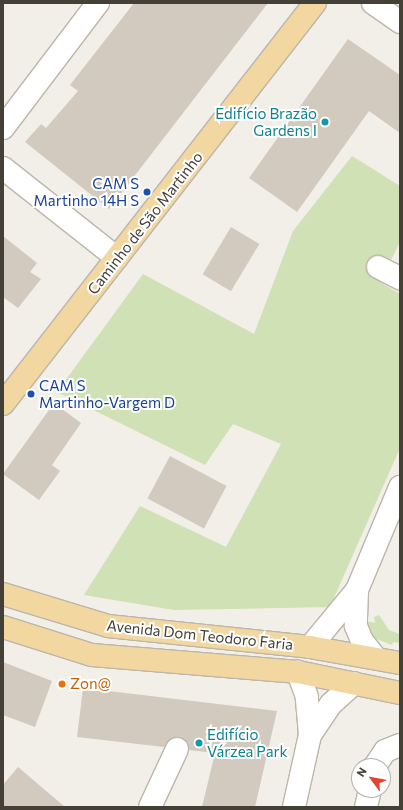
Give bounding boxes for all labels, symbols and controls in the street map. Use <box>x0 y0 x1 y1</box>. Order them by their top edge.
place label: Edifício Brazão Gardens I <box>215 104 317 139</box>
marker: Edifício Brazão Gardens I <box>320 117 330 127</box>
street label: Caminho de São Martinho <box>84 148 206 298</box>
place label: CAM S Martinho 14H S <box>34 174 139 209</box>
marker: CAM S Martinho 14H S <box>142 187 152 197</box>
place label: CAM S Martinho-Vargem D <box>39 376 175 411</box>
marker: CAM S Martinho-Vargem D <box>26 389 36 399</box>
street label: Avenida Dom Teodoro Faria <box>106 616 294 654</box>
place label: Zon@ <box>70 675 111 693</box>
marker: Zon@ <box>57 679 67 689</box>
place label: Edifício Várzea Park <box>207 725 288 760</box>
marker: Edifício Várzea Park <box>194 738 204 748</box>
north arrow <box>351 758 391 798</box>
text: N <box>354 765 369 779</box>

